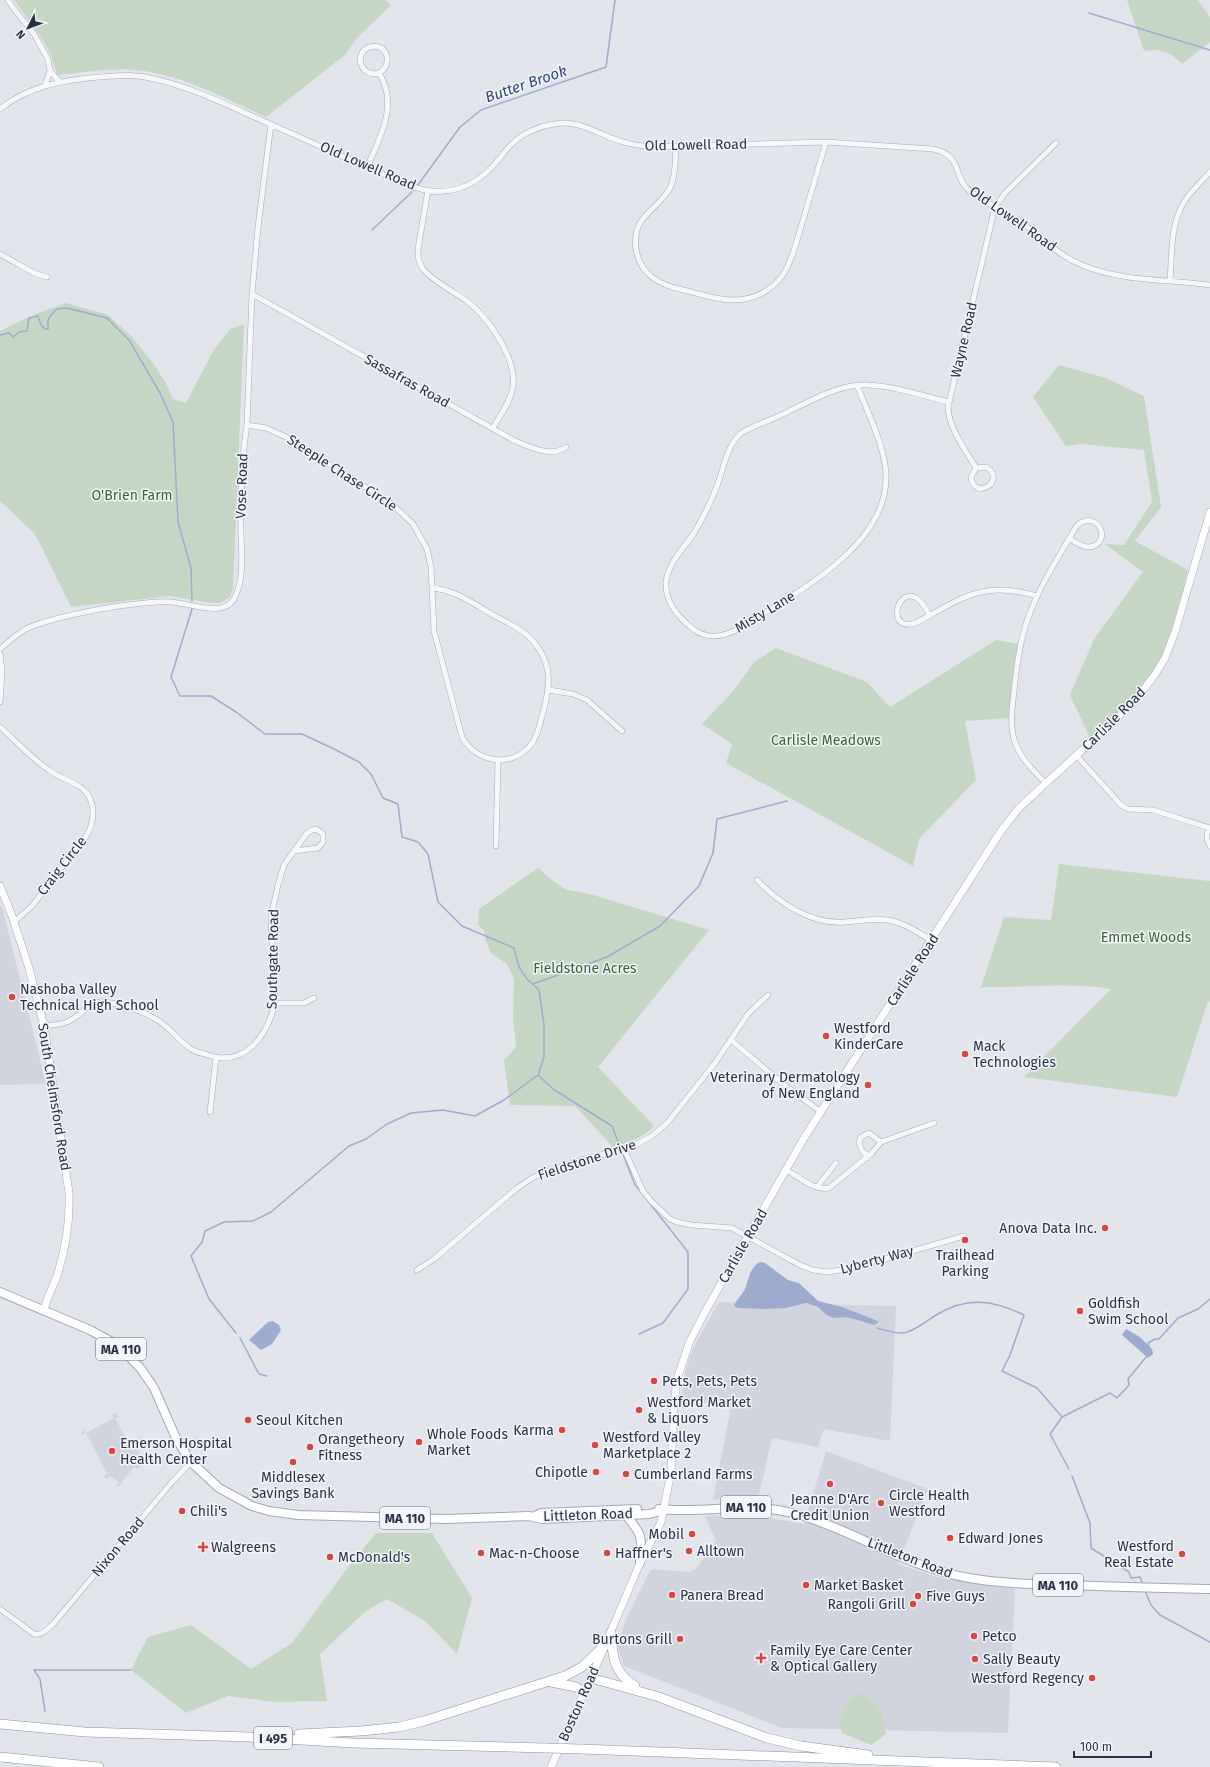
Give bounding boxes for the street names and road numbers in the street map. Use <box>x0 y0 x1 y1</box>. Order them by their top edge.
street label: Old Lowell Road <box>645 136 747 154</box>
street label: Old Lowell Road <box>318 138 418 194</box>
street label: Old Lowell Road <box>966 183 1060 255</box>
street label: Wayne Road <box>947 300 981 380</box>
street label: Sassafras Road <box>361 351 453 411</box>
street label: Steeple Chase Circle <box>284 431 400 515</box>
street label: Vose Road <box>232 453 252 519</box>
street label: Misty Lane <box>732 587 798 637</box>
street label: Carlisle Road <box>1079 684 1149 754</box>
street label: Craig Circle <box>34 833 90 899</box>
street label: Southgate Road <box>264 909 282 1009</box>
street label: Carlisle Road <box>883 931 943 1009</box>
street label: South Chelmsford Road <box>34 1022 74 1172</box>
street label: Fieldstone Drive <box>536 1136 638 1184</box>
street label: Carlisle Road <box>715 1206 771 1286</box>
street label: Lyberty Way <box>838 1242 916 1278</box>
road number: MA 110 <box>96 1338 146 1360</box>
road number: MA 110 <box>721 1496 771 1518</box>
street label: Littleton Road <box>543 1505 633 1525</box>
road number: MA 110 <box>380 1507 430 1529</box>
street label: Nixon Road <box>88 1514 148 1580</box>
street label: Littleton Road <box>865 1534 955 1582</box>
road number: MA 110 <box>1033 1574 1083 1596</box>
street label: Boston Road <box>555 1664 603 1744</box>
road number: I 495 <box>254 1727 292 1749</box>

